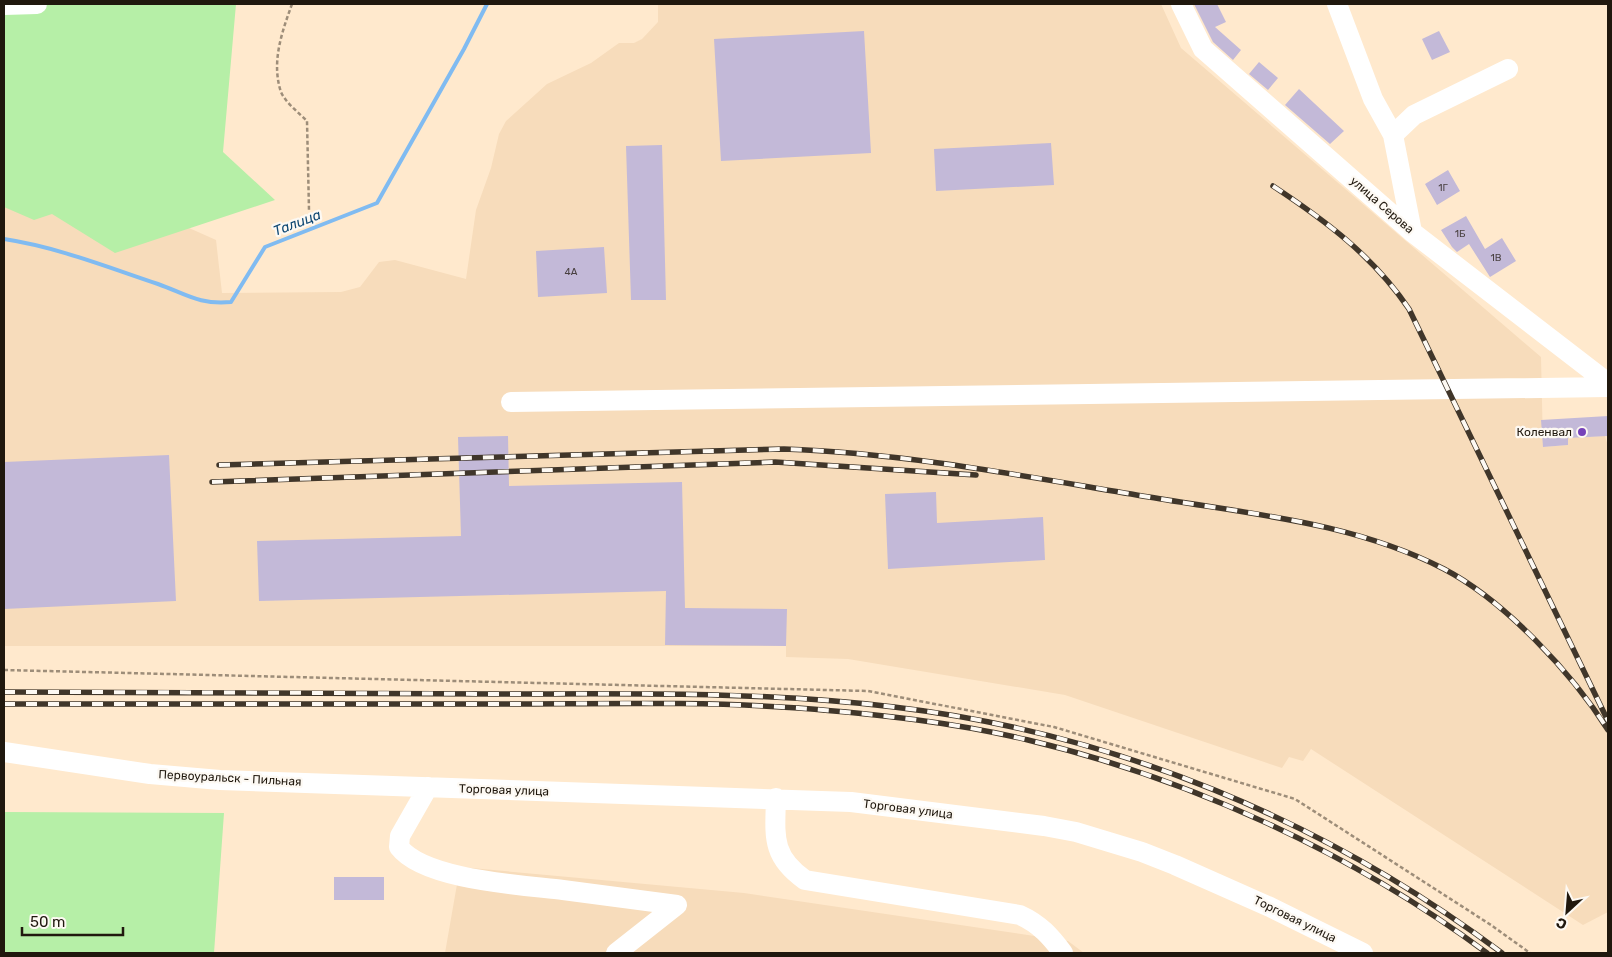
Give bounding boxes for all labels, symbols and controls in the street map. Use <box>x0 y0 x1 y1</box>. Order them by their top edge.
street label: улица Серова <box>1347 174 1417 236</box>
house number: 1Г <box>1438 182 1449 194</box>
water label: Талица <box>271 206 323 240</box>
house number: 1Б <box>1455 228 1466 240</box>
house number: 1В <box>1491 252 1502 264</box>
house number: 4А <box>565 266 578 278</box>
place label: Коленвал <box>1517 425 1572 439</box>
marker: Коленвал <box>1576 426 1588 438</box>
street label: Первоуральск - Пильная <box>158 767 302 789</box>
street label: Торговая улица <box>459 781 549 799</box>
street label: Торговая улица <box>862 797 954 821</box>
north arrow <box>1542 887 1592 937</box>
street label: Торговая улица <box>1251 893 1339 945</box>
scale bar <box>22 904 124 936</box>
text: 50 m <box>30 913 65 931</box>
text: С <box>1553 913 1570 933</box>

